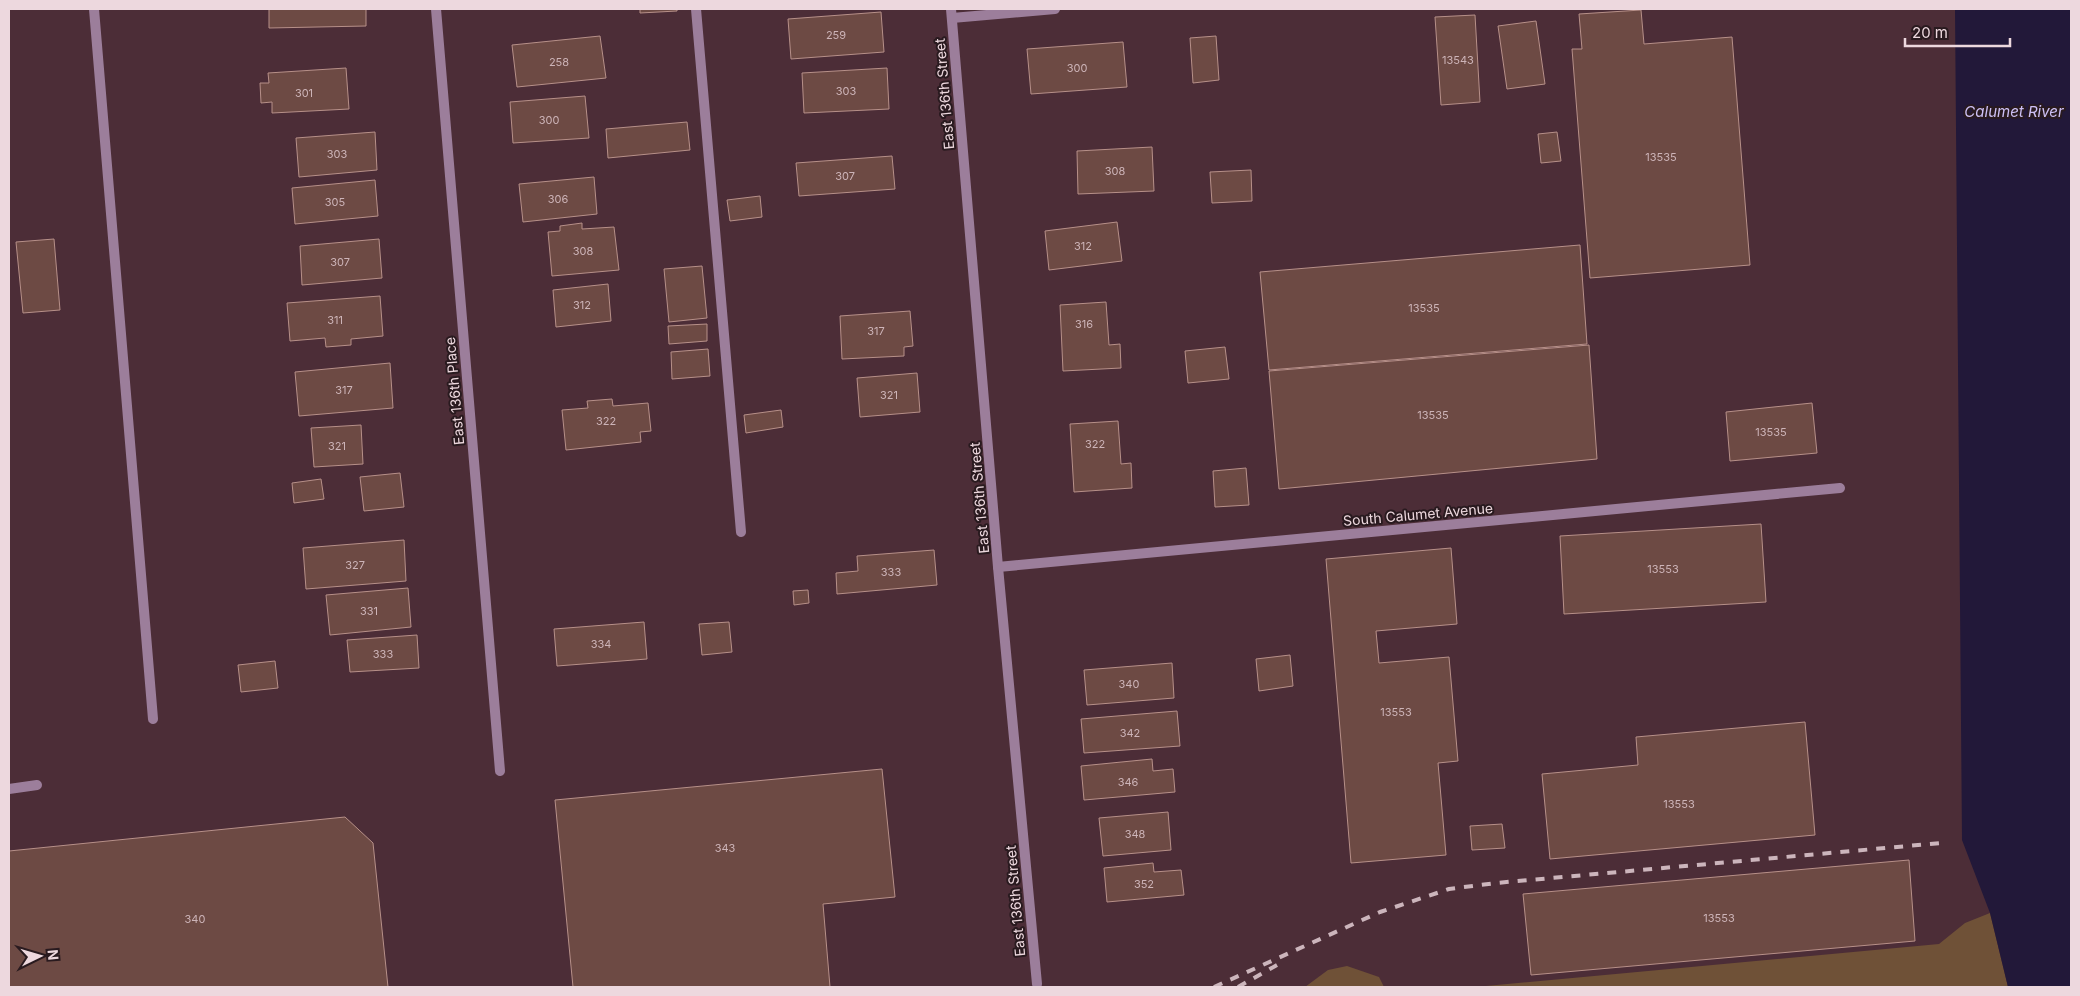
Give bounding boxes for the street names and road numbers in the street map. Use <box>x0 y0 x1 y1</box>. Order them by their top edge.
street label: East 136th Street <box>931 37 957 150</box>
street label: East 136th Place <box>441 336 467 446</box>
street label: East 136th Street <box>966 441 992 554</box>
street label: South Calumet Avenue <box>1342 499 1494 529</box>
street label: East 136th Street <box>1002 844 1028 957</box>

